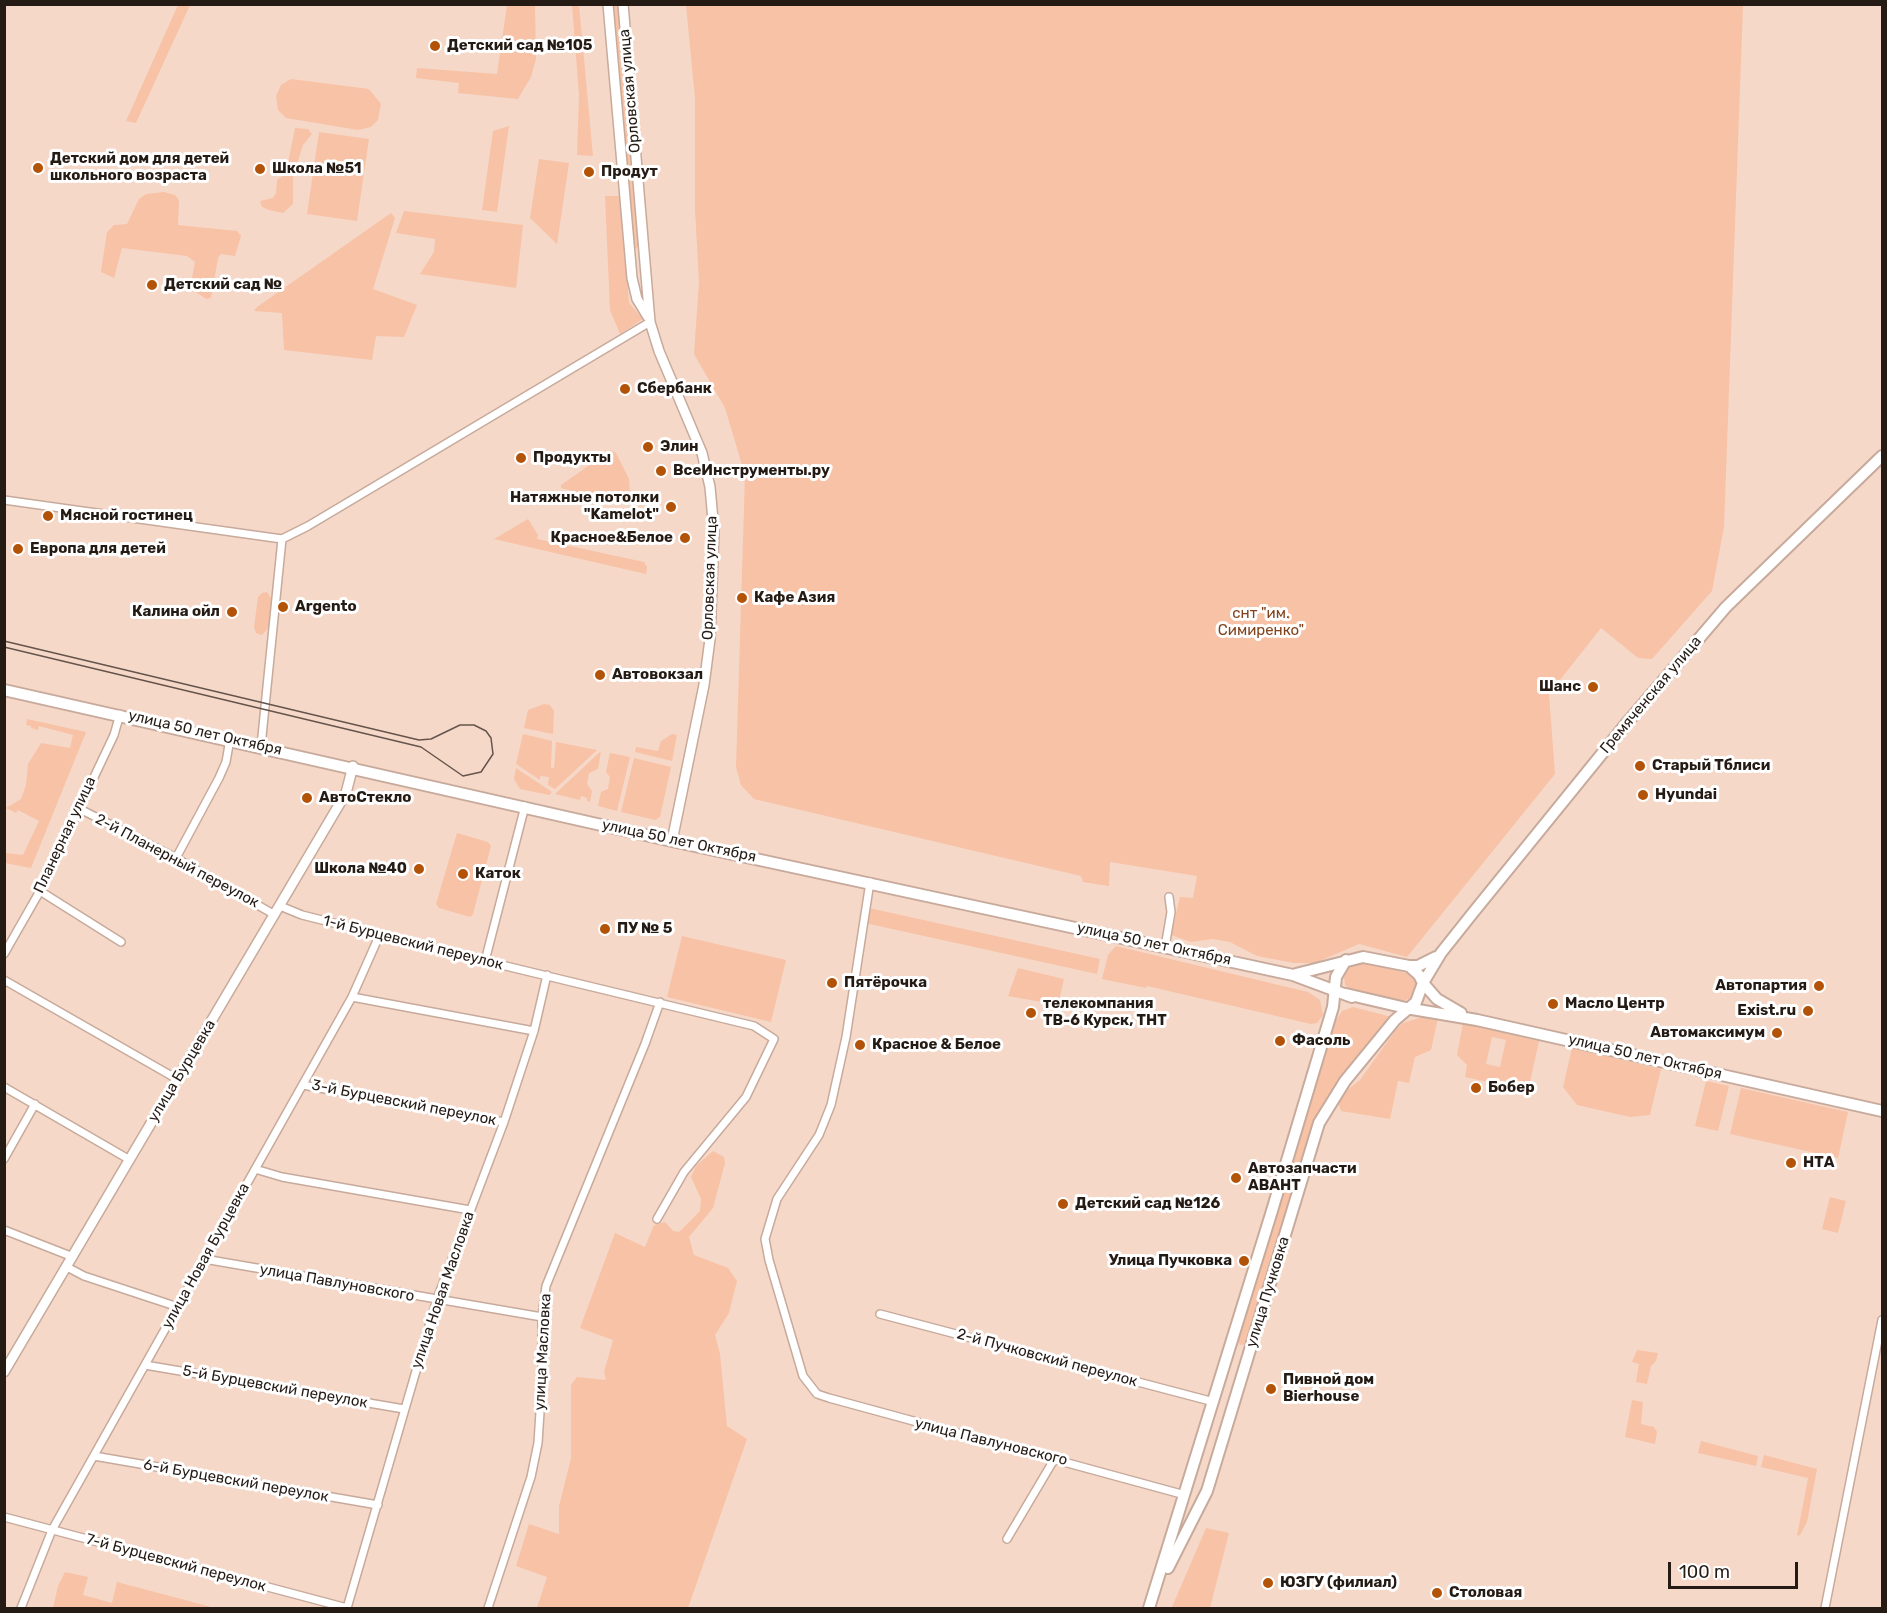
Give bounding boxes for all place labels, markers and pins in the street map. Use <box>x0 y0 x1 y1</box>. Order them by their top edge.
place label: Детский сад №105 <box>447 37 593 55</box>
marker: Детский сад №105 <box>428 39 442 53</box>
place label: Детский дом для детей школьного возраста <box>50 150 229 185</box>
place label: Школа №51 <box>272 160 361 178</box>
marker: Детский дом для детей школьного возраста <box>31 161 45 175</box>
marker: Школа №51 <box>253 162 267 176</box>
place label: Продут <box>601 163 658 181</box>
marker: Продут <box>582 165 596 179</box>
place label: Детский сад № <box>164 276 282 294</box>
marker: Детский сад № <box>145 278 159 292</box>
place label: Сбербанк <box>637 380 712 398</box>
marker: Сбербанк <box>618 382 632 396</box>
place label: Элин <box>660 438 699 456</box>
marker: Элин <box>641 440 655 454</box>
place label: Продукты <box>533 449 611 467</box>
marker: Продукты <box>514 451 528 465</box>
place label: ВсеИнструменты.ру <box>673 462 830 480</box>
marker: ВсеИнструменты.ру <box>654 464 668 478</box>
place label: Натяжные потолки "Kamelot" <box>510 489 659 524</box>
marker: Натяжные потолки "Kamelot" <box>664 500 678 514</box>
place label: Мясной гостинец <box>60 507 193 525</box>
marker: Мясной гостинец <box>41 509 55 523</box>
place label: Красное&Белое <box>550 529 673 547</box>
marker: Красное&Белое <box>678 531 692 545</box>
place label: Европа для детей <box>30 540 166 558</box>
marker: Европа для детей <box>11 542 25 556</box>
place label: Кафе Азия <box>754 589 835 607</box>
marker: Кафе Азия <box>735 591 749 605</box>
place label: Argento <box>295 598 357 616</box>
marker: Argento <box>276 600 290 614</box>
place label: Калина ойл <box>132 603 220 621</box>
marker: Калина ойл <box>225 605 239 619</box>
place label: Автовокзал <box>612 666 703 684</box>
marker: Автовокзал <box>593 668 607 682</box>
place label: Шанс <box>1539 678 1581 696</box>
marker: Шанс <box>1586 680 1600 694</box>
place label: Старый Тблиси <box>1652 757 1770 775</box>
marker: Старый Тблиси <box>1633 759 1647 773</box>
place label: Hyundai <box>1655 786 1717 804</box>
marker: Hyundai <box>1636 788 1650 802</box>
place label: АвтоСтекло <box>319 789 412 807</box>
marker: АвтоСтекло <box>300 791 314 805</box>
place label: Школа №40 <box>314 860 407 878</box>
marker: Школа №40 <box>412 862 426 876</box>
place label: Каток <box>475 865 521 883</box>
marker: Каток <box>456 867 470 881</box>
place label: ПУ № 5 <box>617 920 672 938</box>
marker: ПУ № 5 <box>598 922 612 936</box>
place label: Пятёрочка <box>844 974 927 992</box>
marker: Пятёрочка <box>825 976 839 990</box>
place label: Автопартия <box>1715 977 1807 995</box>
marker: Автопартия <box>1812 979 1826 993</box>
place label: телекомпания ТВ-6 Курск, ТНТ <box>1043 995 1167 1030</box>
place label: Масло Центр <box>1565 995 1665 1013</box>
marker: Масло Центр <box>1546 997 1560 1011</box>
place label: Exist.ru <box>1737 1002 1796 1020</box>
marker: Exist.ru <box>1801 1004 1815 1018</box>
marker: телекомпания ТВ-6 Курск, ТНТ <box>1024 1006 1038 1020</box>
place label: Автомаксимум <box>1650 1024 1765 1042</box>
marker: Автомаксимум <box>1770 1026 1784 1040</box>
place label: Фасоль <box>1292 1032 1350 1050</box>
marker: Фасоль <box>1273 1034 1287 1048</box>
place label: Красное & Белое <box>872 1036 1001 1054</box>
marker: Красное & Белое <box>853 1038 867 1052</box>
place label: Бобер <box>1488 1079 1535 1097</box>
marker: Бобер <box>1469 1081 1483 1095</box>
place label: НТА <box>1803 1154 1834 1172</box>
marker: НТА <box>1784 1156 1798 1170</box>
place label: Автозапчасти АВАНТ <box>1248 1160 1356 1195</box>
marker: Автозапчасти АВАНТ <box>1229 1171 1243 1185</box>
place label: Детский сад №126 <box>1075 1195 1220 1213</box>
marker: Детский сад №126 <box>1056 1197 1070 1211</box>
place label: Улица Пучковка <box>1109 1252 1232 1270</box>
marker: Улица Пучковка <box>1237 1254 1251 1268</box>
place label: Пивной дом Bierhouse <box>1283 1371 1374 1406</box>
marker: Пивной дом Bierhouse <box>1264 1382 1278 1396</box>
place label: ЮЗГУ (филиал) <box>1280 1574 1397 1592</box>
marker: ЮЗГУ (филиал) <box>1261 1576 1275 1590</box>
place label: Столовая <box>1449 1584 1522 1602</box>
marker: Столовая <box>1430 1586 1444 1600</box>

